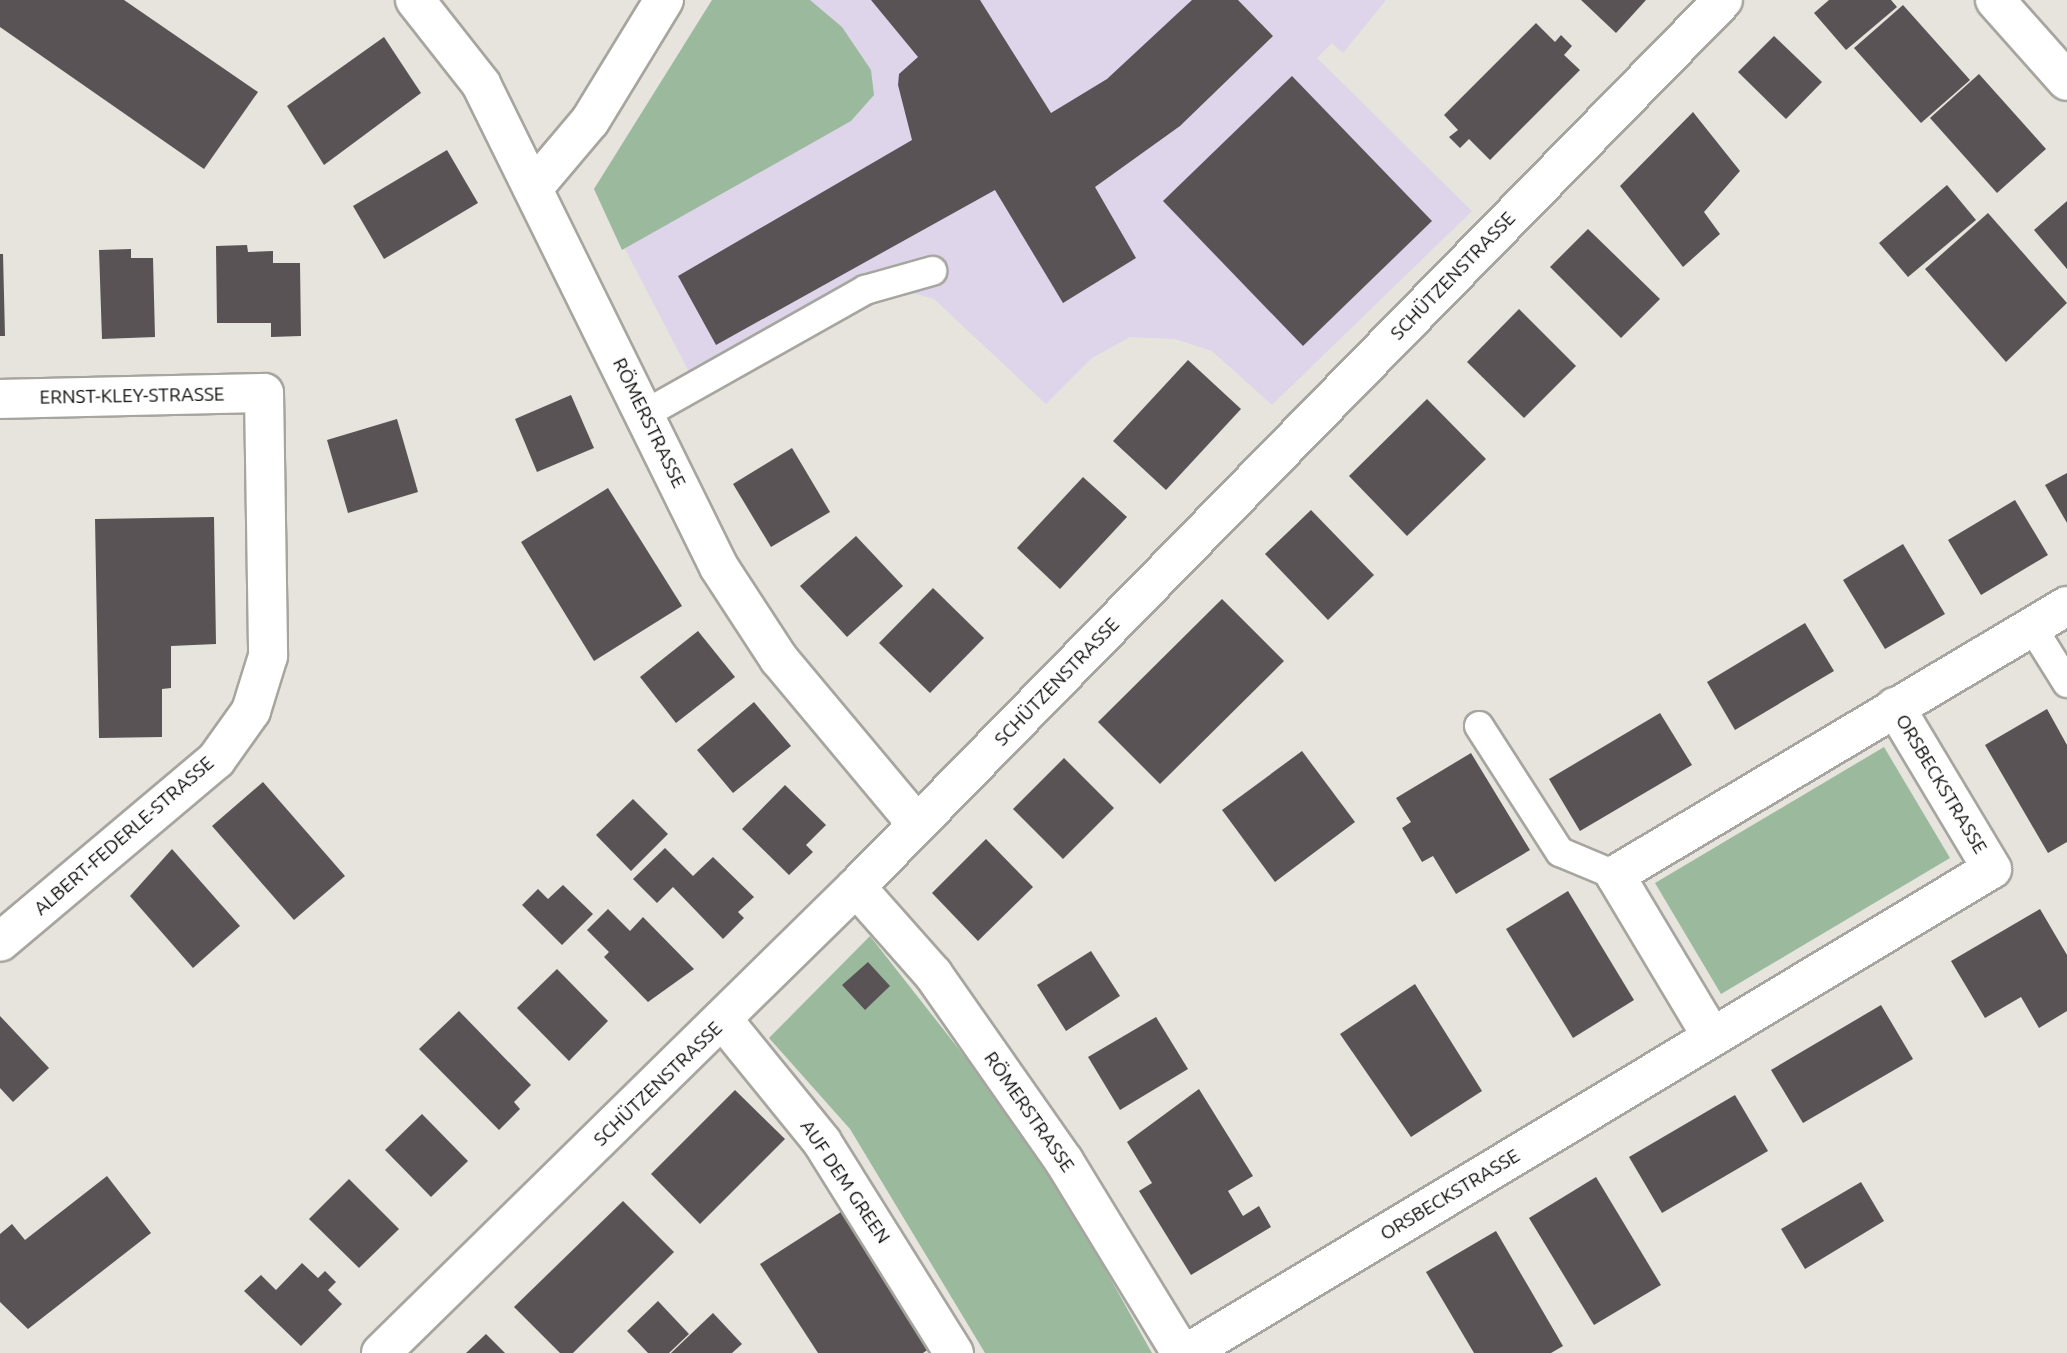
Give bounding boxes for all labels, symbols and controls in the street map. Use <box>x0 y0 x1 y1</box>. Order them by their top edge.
street label: SCHÜTZENSTRASSE <box>1386 207 1520 345</box>
street label: RÖMERSTRASSE <box>608 354 690 492</box>
street label: ERNST-KLEY-STRASSE <box>39 383 225 409</box>
street label: SCHÜTZENSTRASSE <box>990 613 1124 751</box>
street label: ORSBECKSTRASSE <box>1890 710 1992 858</box>
street label: ALBERT-FEDERLE-STRASSE <box>30 752 218 920</box>
street label: SCHÜTZENSTRASSE <box>589 1017 727 1151</box>
street label: RÖMERSTRASSE <box>979 1047 1079 1177</box>
street label: AUF DEM GREEN <box>795 1116 895 1248</box>
street label: ORSBECKSTRASSE <box>1376 1144 1524 1246</box>

